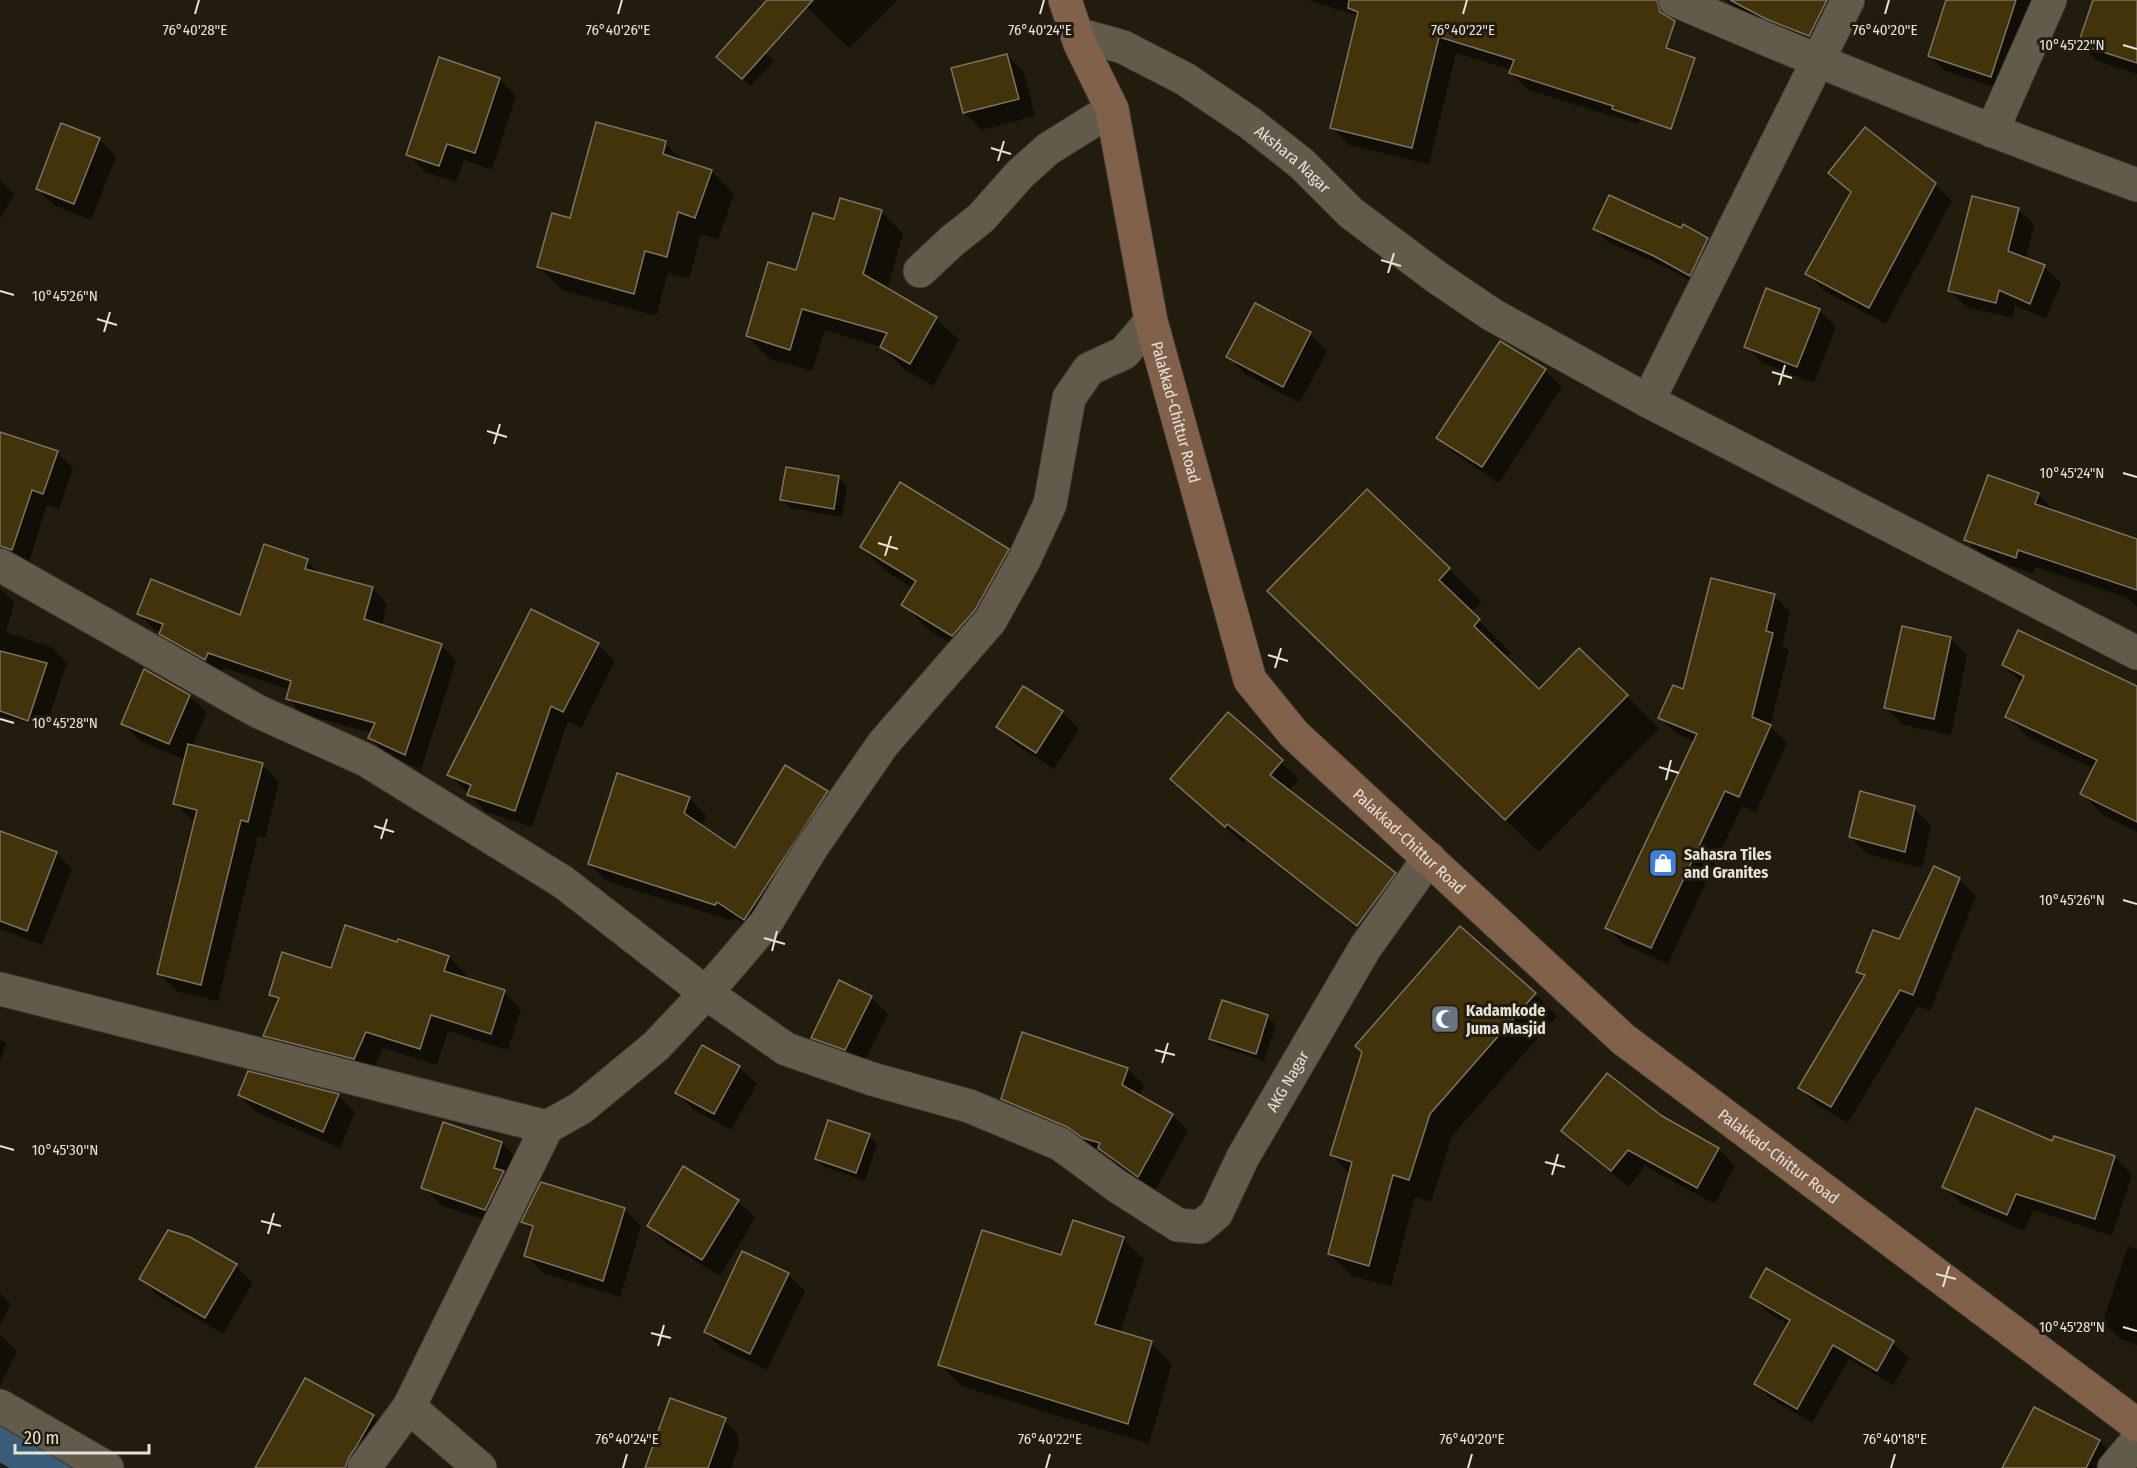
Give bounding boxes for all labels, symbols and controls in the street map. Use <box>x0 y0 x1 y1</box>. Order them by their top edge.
text: 76°40'28"E <box>163 21 227 39</box>
text: 76°40'26"E <box>586 21 650 39</box>
text: 76°40'24"E <box>1008 21 1072 39</box>
text: 76°40'22"E <box>1431 21 1495 39</box>
text: 76°40'20"E <box>1853 21 1918 39</box>
text: 10°45'22"N <box>2039 36 2105 54</box>
street label: Akshara Nagar <box>1251 121 1335 197</box>
text: 10°45'26"N <box>32 287 98 305</box>
street label: Palakkad-Chittur Road <box>1148 339 1205 485</box>
text: 10°45'24"N <box>2040 464 2104 482</box>
text: 10°45'28"N <box>32 714 98 732</box>
street label: Palakkad-Chittur Road <box>1349 784 1469 898</box>
place label: Sahasra Tiles and Granites <box>1684 845 1772 882</box>
shop icon: Sahasra Tiles and Granites <box>1647 847 1679 879</box>
text: 10°45'26"N <box>2039 891 2105 909</box>
place label: Kadamkode Juma Masjid <box>1465 1001 1546 1038</box>
mosque icon: Kadamkode Juma Masjid <box>1429 1003 1461 1035</box>
street label: AKG Nagar <box>1262 1047 1313 1115</box>
street label: Palakkad-Chittur Road <box>1715 1105 1843 1207</box>
text: 10°45'30"N <box>32 1141 98 1159</box>
text: 10°45'28"N <box>2039 1318 2105 1336</box>
scale bar <box>15 1417 148 1455</box>
text: 20 m <box>24 1427 59 1449</box>
text: 76°40'24"E <box>595 1430 659 1448</box>
text: 76°40'22"E <box>1018 1430 1082 1448</box>
text: 76°40'20"E <box>1440 1430 1505 1448</box>
text: 76°40'18"E <box>1863 1430 1927 1448</box>

